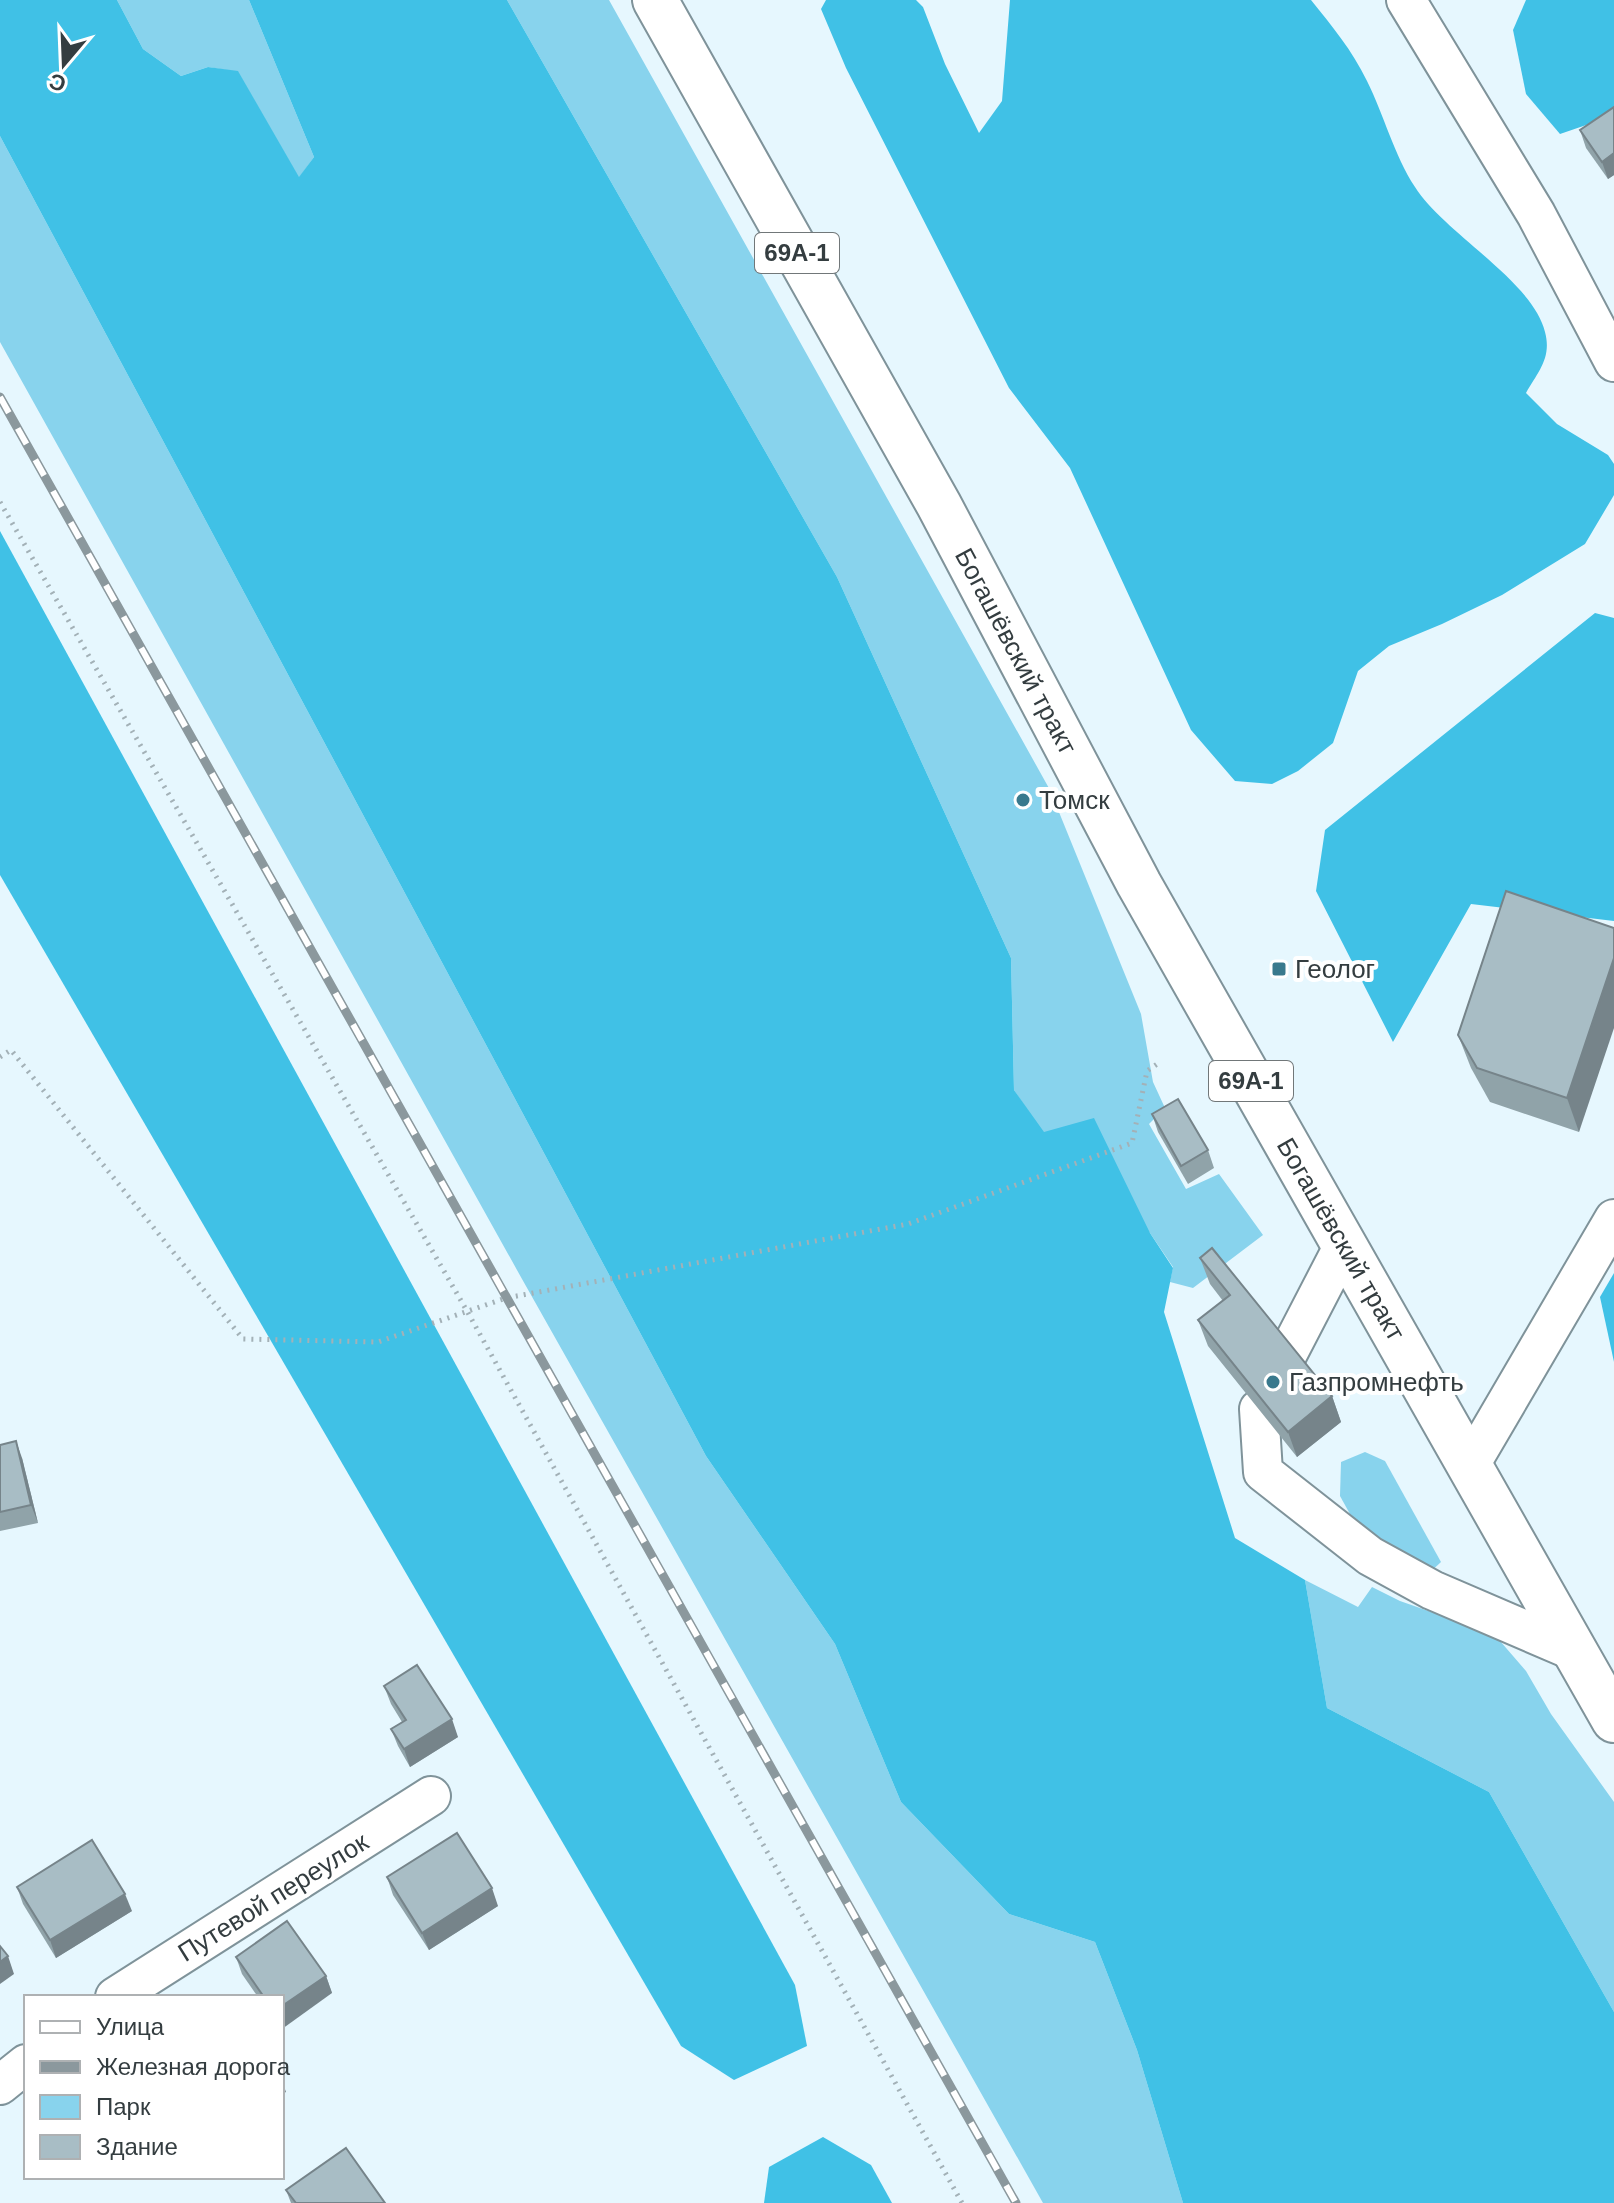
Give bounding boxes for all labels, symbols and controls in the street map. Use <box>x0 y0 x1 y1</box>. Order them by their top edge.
north arrow <box>24 24 104 104</box>
text: С <box>46 68 69 97</box>
road number: 69А-1 <box>755 233 839 273</box>
street label: Богашёвский тракт <box>949 543 1083 759</box>
place label: Томск <box>1039 785 1110 815</box>
marker: Томск <box>1014 791 1032 809</box>
place label: Геолог <box>1295 954 1375 984</box>
marker: Геолог <box>1270 960 1288 978</box>
road number: 69А-1 <box>1209 1061 1293 1101</box>
street label: Богашёвский тракт <box>1271 1132 1411 1346</box>
place label: Газпромнефть <box>1289 1367 1464 1397</box>
marker: Газпромнефть <box>1264 1373 1282 1391</box>
street label: Путевой переулок <box>172 1826 374 1968</box>
legend <box>24 1995 284 2179</box>
text: Улица <box>96 2013 165 2040</box>
text: Железная дорога <box>96 2053 291 2080</box>
text: Парк <box>96 2093 151 2120</box>
text: Здание <box>96 2133 178 2160</box>

